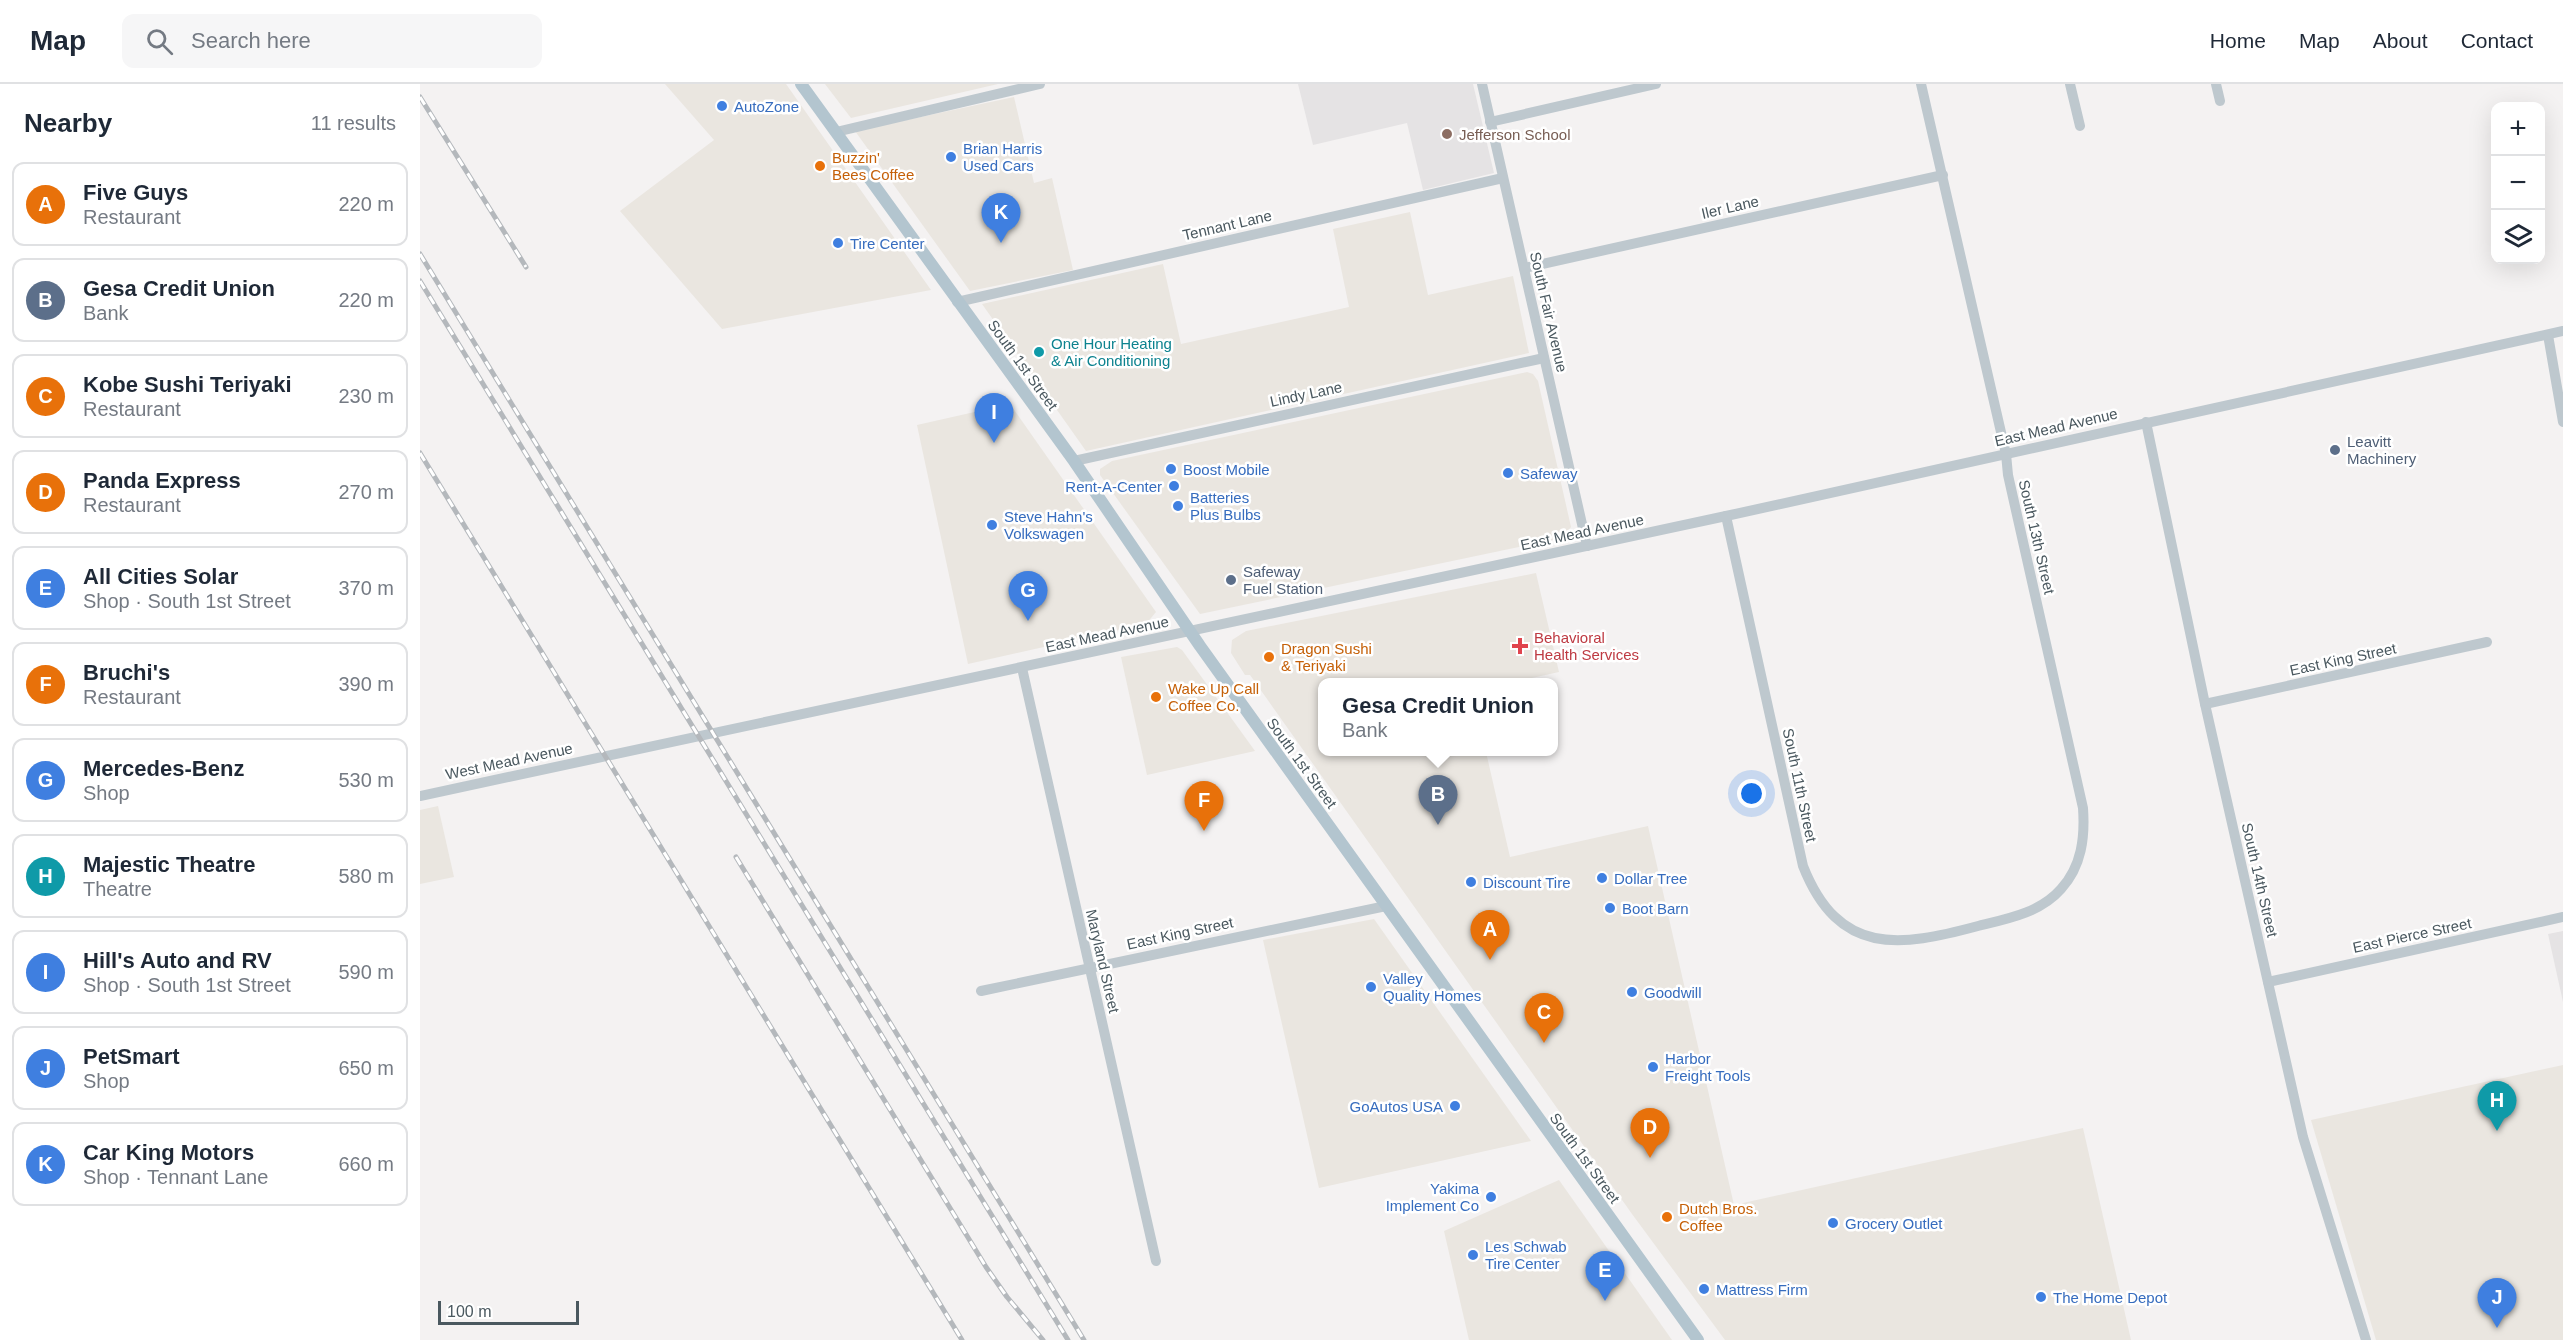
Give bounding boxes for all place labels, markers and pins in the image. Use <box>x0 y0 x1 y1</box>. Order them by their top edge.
place label: AutoZone <box>734 98 799 115</box>
marker: AutoZone <box>715 99 729 113</box>
place label: Jefferson School <box>1459 126 1570 143</box>
marker: Jefferson School <box>1440 127 1454 141</box>
place label: Brian Harris Used Cars <box>963 140 1042 174</box>
place label: Buzzin' Bees Coffee <box>832 149 914 183</box>
marker: Brian Harris Used Cars <box>944 150 958 164</box>
marker: Buzzin' Bees Coffee <box>813 159 827 173</box>
pin: K <box>982 194 1020 243</box>
place label: Tire Center <box>850 235 924 252</box>
marker: Tire Center <box>831 236 845 250</box>
place label: One Hour Heating & Air Conditioning <box>1051 335 1172 369</box>
marker: One Hour Heating & Air Conditioning <box>1032 345 1046 359</box>
pin: I <box>974 394 1014 443</box>
place label: Leavitt Machinery <box>2347 433 2417 467</box>
marker: Leavitt Machinery <box>2328 443 2342 457</box>
place label: Boost Mobile <box>1183 461 1270 478</box>
marker: Boost Mobile <box>1164 462 1178 476</box>
place label: Safeway <box>1520 465 1578 482</box>
marker: Safeway <box>1501 466 1515 480</box>
place label: Rent-A-Center <box>1065 478 1162 495</box>
marker: Rent-A-Center <box>1167 479 1181 493</box>
place label: Batteries Plus Bulbs <box>1190 489 1261 523</box>
marker: Batteries Plus Bulbs <box>1171 499 1185 513</box>
place label: Steve Hahn's Volkswagen <box>1004 508 1093 542</box>
marker: Steve Hahn's Volkswagen <box>985 518 999 532</box>
place label: Safeway Fuel Station <box>1243 563 1323 597</box>
pin: G <box>1008 572 1048 621</box>
marker: Safeway Fuel Station <box>1224 573 1238 587</box>
place label: Behavioral Health Services <box>1534 629 1639 663</box>
marker: Behavioral Health Services <box>1511 637 1529 655</box>
place label: Dragon Sushi & Teriyaki <box>1281 640 1372 674</box>
marker: Dragon Sushi & Teriyaki <box>1262 650 1276 664</box>
place label: Wake Up Call Coffee Co. <box>1168 680 1259 714</box>
marker: Wake Up Call Coffee Co. <box>1149 690 1163 704</box>
pin: B <box>1418 776 1458 825</box>
pin: F <box>1184 782 1224 831</box>
place label: Dollar Tree <box>1614 870 1687 887</box>
marker: Dollar Tree <box>1595 871 1609 885</box>
place label: Discount Tire <box>1483 874 1571 891</box>
marker: Discount Tire <box>1464 875 1478 889</box>
place label: Boot Barn <box>1622 900 1689 917</box>
marker: Boot Barn <box>1603 901 1617 915</box>
pin: A <box>1470 910 1510 960</box>
place label: Valley Quality Homes <box>1383 970 1481 1004</box>
marker: Valley Quality Homes <box>1364 980 1378 994</box>
place label: Goodwill <box>1644 984 1702 1001</box>
marker: Goodwill <box>1625 985 1639 999</box>
pin: C <box>1524 994 1564 1043</box>
place label: Harbor Freight Tools <box>1665 1050 1751 1084</box>
marker: Harbor Freight Tools <box>1646 1060 1660 1074</box>
pin: H <box>2478 1082 2516 1131</box>
place label: GoAutos USA <box>1350 1098 1443 1115</box>
marker: GoAutos USA <box>1448 1099 1462 1113</box>
pin: D <box>1630 1108 1670 1158</box>
place label: Yakima Implement Co <box>1386 1180 1480 1214</box>
marker: Yakima Implement Co <box>1484 1190 1498 1204</box>
place label: Dutch Bros. Coffee <box>1679 1200 1757 1234</box>
marker: Dutch Bros. Coffee <box>1660 1210 1674 1224</box>
place label: Grocery Outlet <box>1845 1215 1943 1232</box>
marker: Grocery Outlet <box>1826 1216 1840 1230</box>
place label: Les Schwab Tire Center <box>1485 1238 1567 1272</box>
marker: Les Schwab Tire Center <box>1466 1248 1480 1262</box>
pin: E <box>1586 1252 1624 1301</box>
pin: J <box>2478 1278 2516 1328</box>
place label: Mattress Firm <box>1716 1281 1808 1298</box>
marker: Mattress Firm <box>1697 1282 1711 1296</box>
place label: The Home Depot <box>2053 1289 2168 1306</box>
marker: The Home Depot <box>2034 1290 2048 1304</box>

